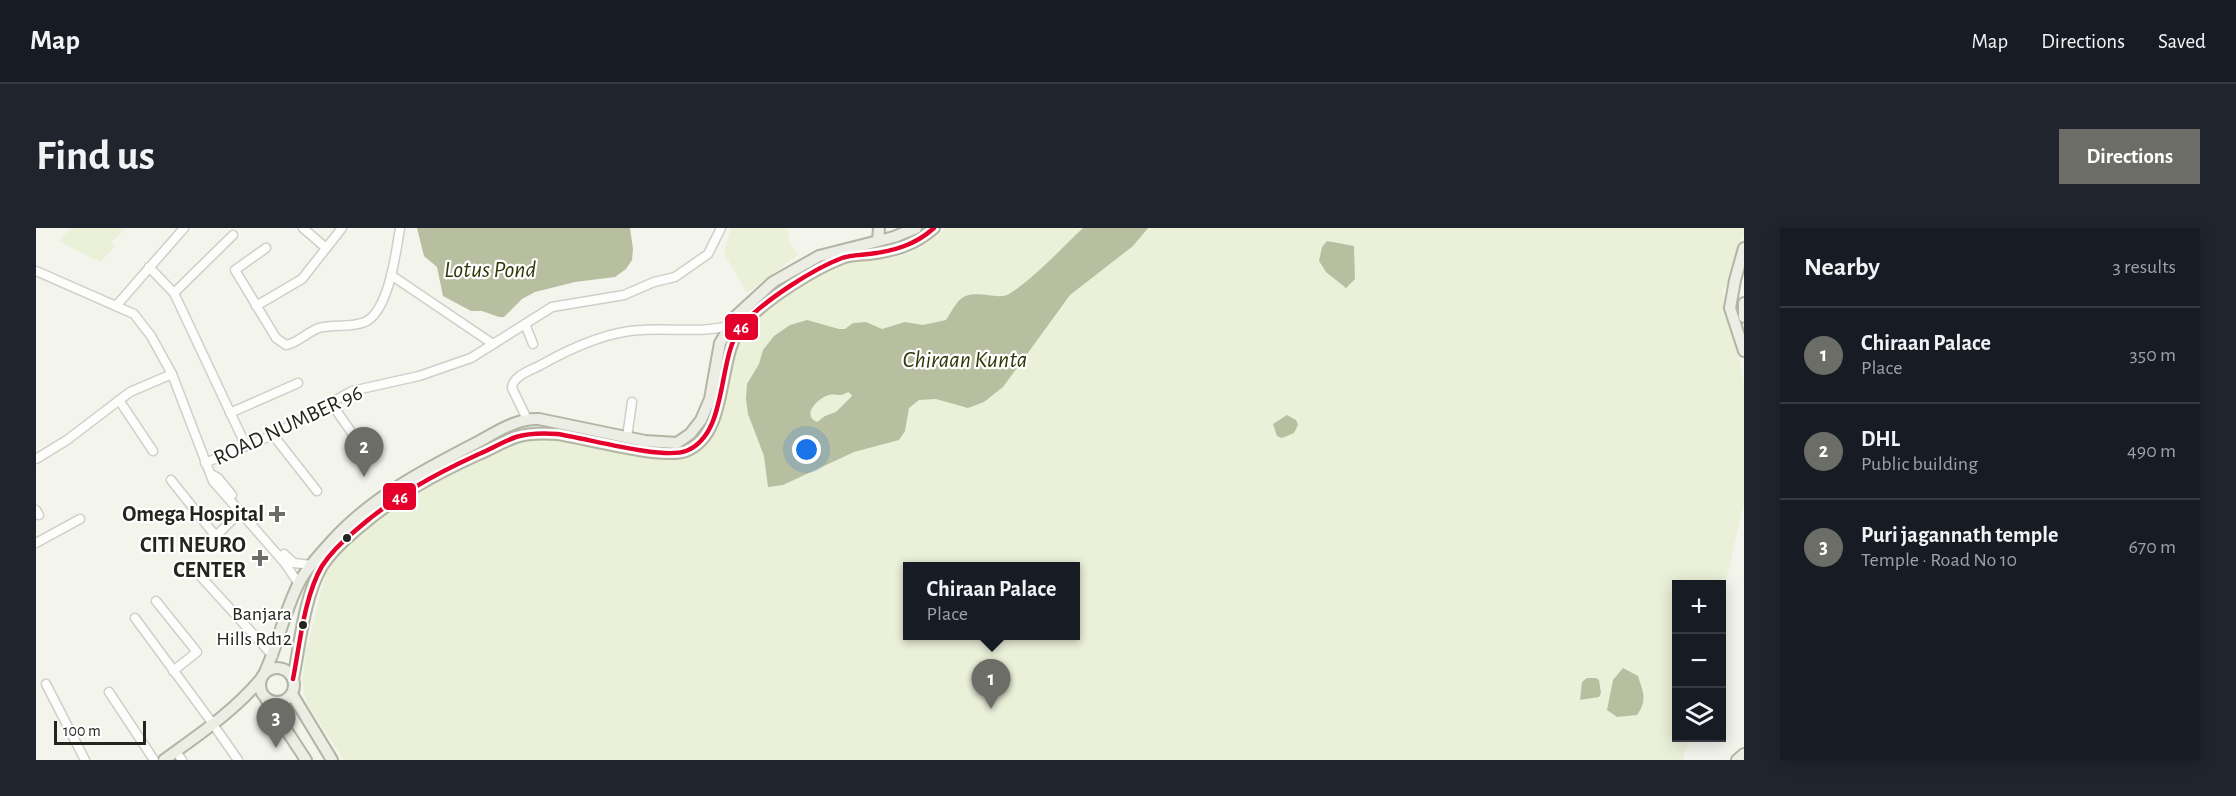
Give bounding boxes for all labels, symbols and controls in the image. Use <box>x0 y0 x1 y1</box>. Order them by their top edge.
text: Map <box>30 27 80 55</box>
text: Map <box>1972 31 2008 52</box>
text: Directions <box>2041 31 2125 52</box>
text: Saved <box>2158 31 2206 52</box>
button: Directions <box>2059 129 2200 184</box>
text: Find us <box>36 135 155 177</box>
text: Nearby <box>1804 254 1880 280</box>
text: 3 results <box>2112 257 2176 277</box>
water label: Lotus Pond <box>444 258 537 282</box>
line badge: 46 <box>724 313 759 341</box>
text: 46 <box>733 320 749 336</box>
text: Chiraan Palace <box>1861 332 1991 354</box>
text: 1 <box>1820 345 1827 365</box>
text: 350 m <box>2130 345 2176 365</box>
water label: Chiraan Kunta <box>903 348 1027 372</box>
text: Place <box>1861 358 1902 378</box>
street label: ROAD NUMBER 96 <box>210 381 366 469</box>
pin: 2 <box>344 428 384 477</box>
text: DHL <box>1861 428 1900 450</box>
your location <box>792 435 821 464</box>
text: 2 <box>1819 441 1828 461</box>
text: 490 m <box>2127 441 2176 461</box>
text: Public building <box>1861 454 1978 474</box>
line badge: 46 <box>382 482 417 511</box>
text: 46 <box>392 490 408 506</box>
place label: Omega Hospital <box>122 503 264 525</box>
marker: Omega Hospital <box>268 505 286 523</box>
text: Puri jagannath temple <box>1861 524 2058 546</box>
unlabelled marker <box>341 532 353 544</box>
place label: CITI NEURO CENTER <box>140 534 246 581</box>
text: 3 <box>1819 537 1828 557</box>
text: 670 m <box>2128 537 2176 557</box>
marker: CITI NEURO CENTER <box>251 549 269 567</box>
text: Temple · Road No 10 <box>1861 550 2017 570</box>
popup <box>903 562 1080 640</box>
text: Chiraan Palace <box>927 578 1056 600</box>
map controls <box>1672 580 1726 742</box>
button: + <box>1672 580 1726 634</box>
place label: Banjara Hills Rd12 <box>216 604 292 649</box>
text: Place <box>927 604 968 624</box>
marker: Banjara Hills Rd12 <box>297 619 309 631</box>
button: − <box>1672 634 1726 688</box>
pin: 1 <box>972 660 1010 709</box>
button: layers <box>1672 688 1726 742</box>
pin: 3 <box>256 698 296 748</box>
scale bar <box>54 718 146 746</box>
text: 100 m <box>63 723 101 739</box>

